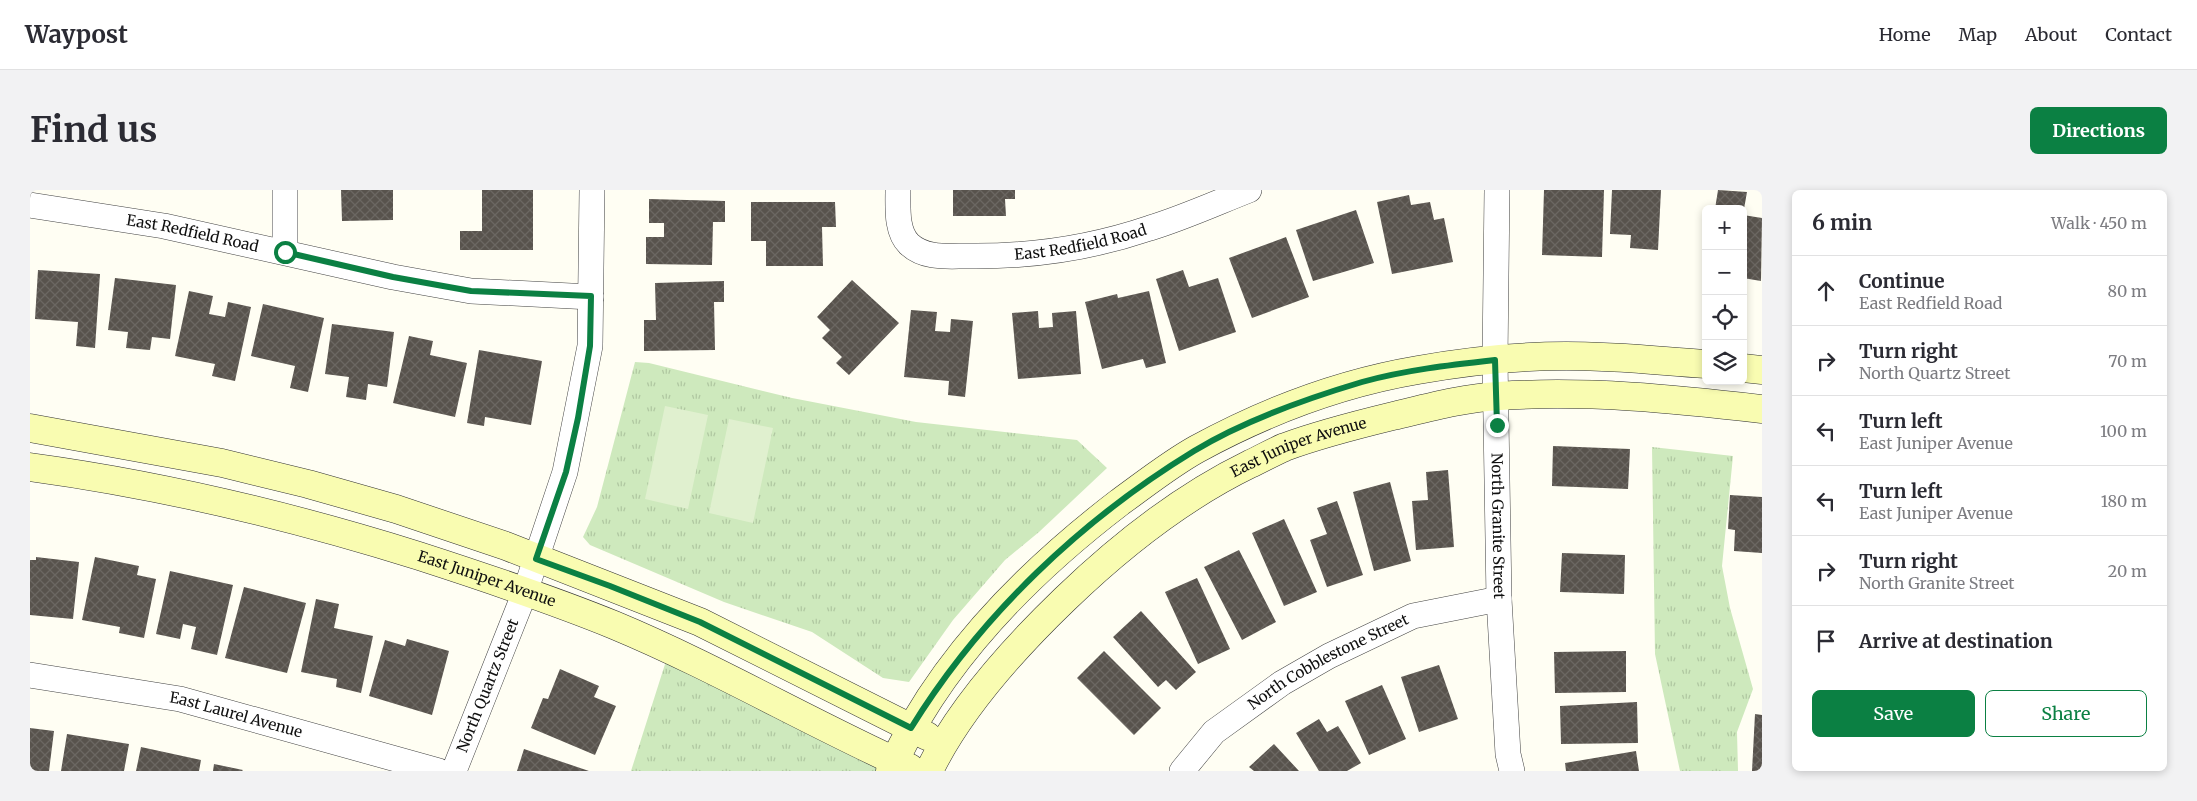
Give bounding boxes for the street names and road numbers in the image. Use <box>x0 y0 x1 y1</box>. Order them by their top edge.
street label: East Redfield Road <box>125 210 261 256</box>
street label: East Redfield Road <box>1013 220 1149 264</box>
street label: East Juniper Avenue <box>1227 413 1369 481</box>
street label: North Granite Street <box>1488 453 1509 599</box>
street label: East Juniper Avenue <box>416 546 559 611</box>
street label: North Cobblestone Street <box>1244 609 1412 714</box>
street label: North Quartz Street <box>452 616 523 755</box>
street label: East Laurel Avenue <box>168 687 305 742</box>

